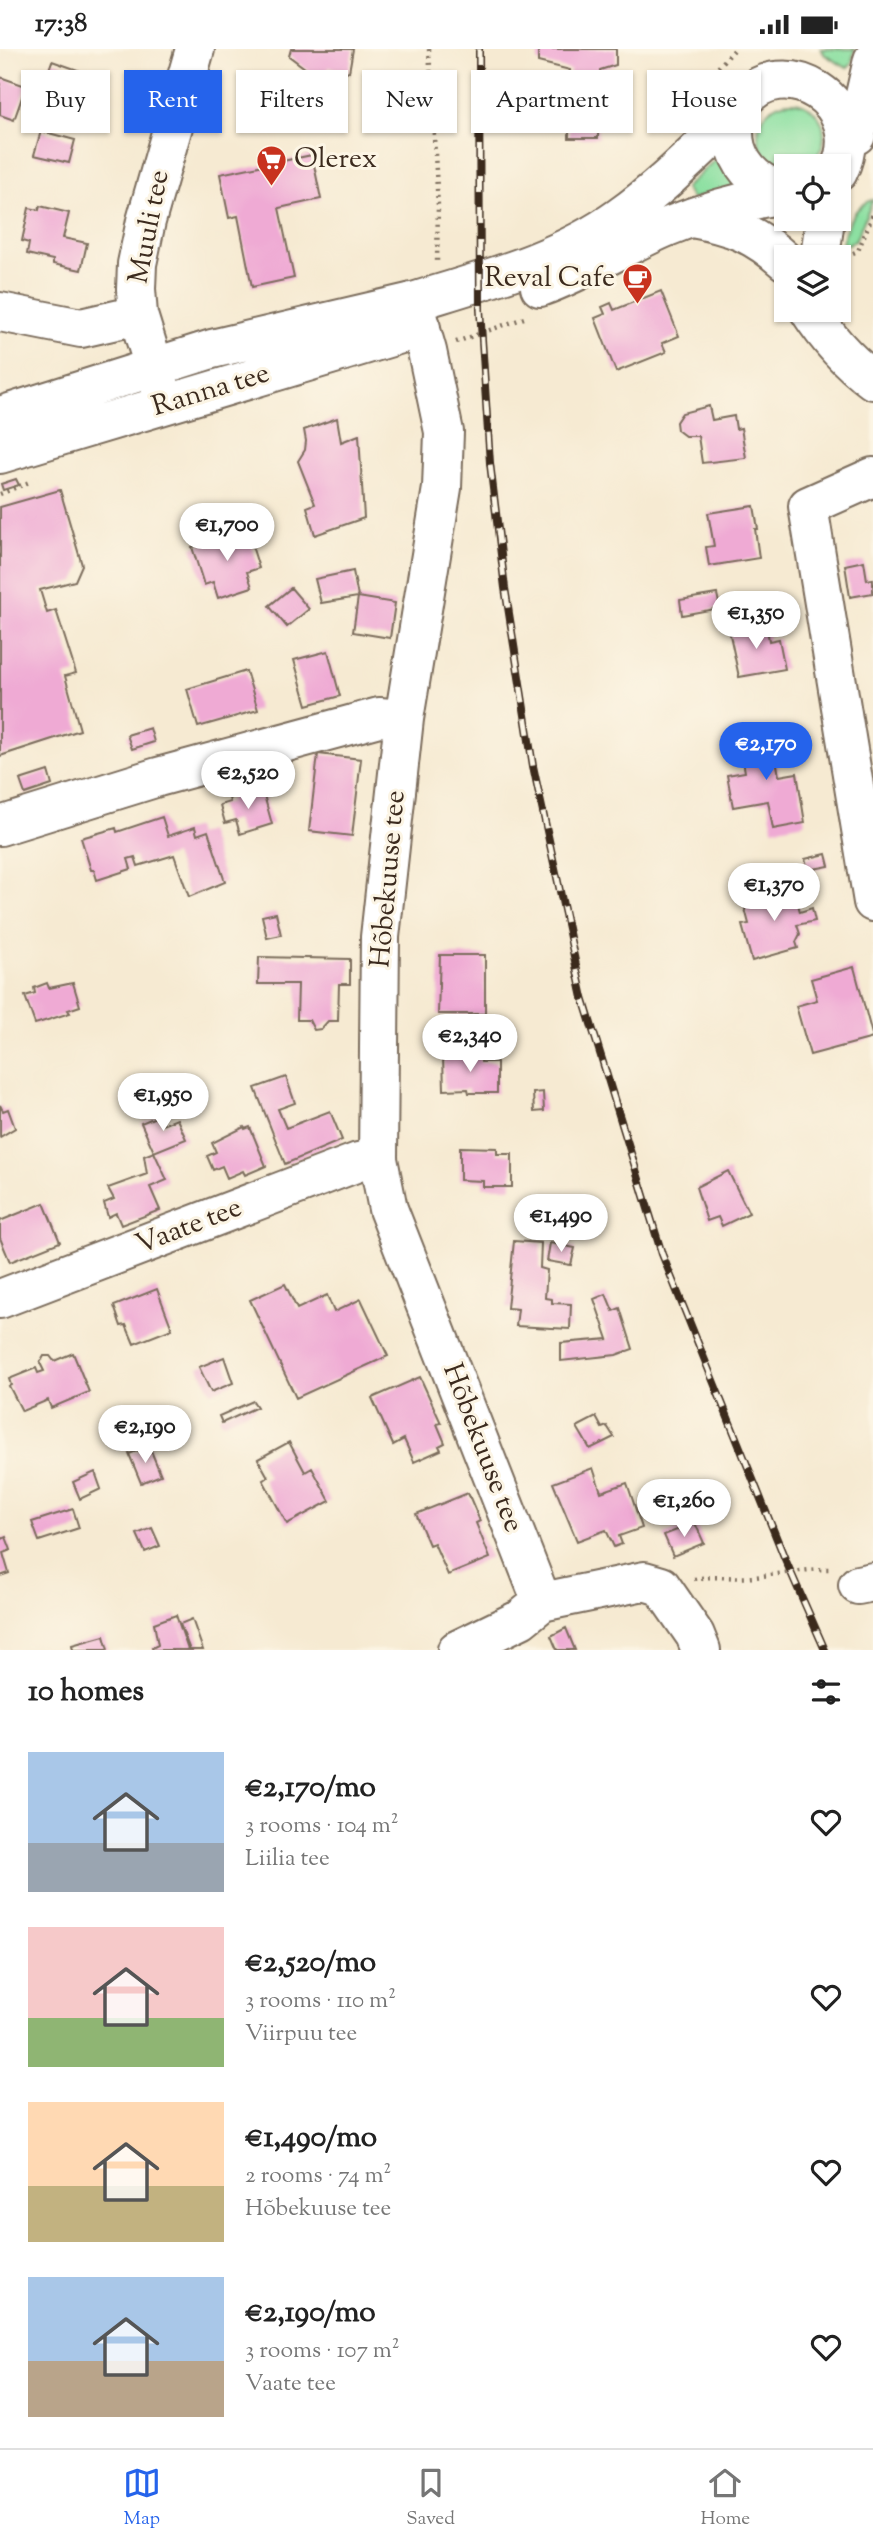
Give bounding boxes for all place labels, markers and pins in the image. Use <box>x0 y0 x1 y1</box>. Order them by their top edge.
place label: Olerex <box>294 140 377 180</box>
supermarket icon: Olerex <box>254 143 288 187</box>
place label: Reval Cafe <box>485 259 615 299</box>
cafe icon: Reval Cafe <box>621 262 655 306</box>
pin: €1,700 <box>170 503 284 563</box>
pin: €1,350 <box>699 591 813 651</box>
pin: €2,170 <box>709 723 823 782</box>
pin: €2,520 <box>191 751 305 811</box>
pin: €1,370 <box>717 863 831 923</box>
pin: €2,340 <box>413 1014 527 1074</box>
pin: €1,950 <box>106 1073 220 1133</box>
pin: €1,490 <box>504 1195 618 1254</box>
pin: €2,190 <box>88 1405 202 1465</box>
pin: €1,260 <box>627 1479 741 1539</box>

